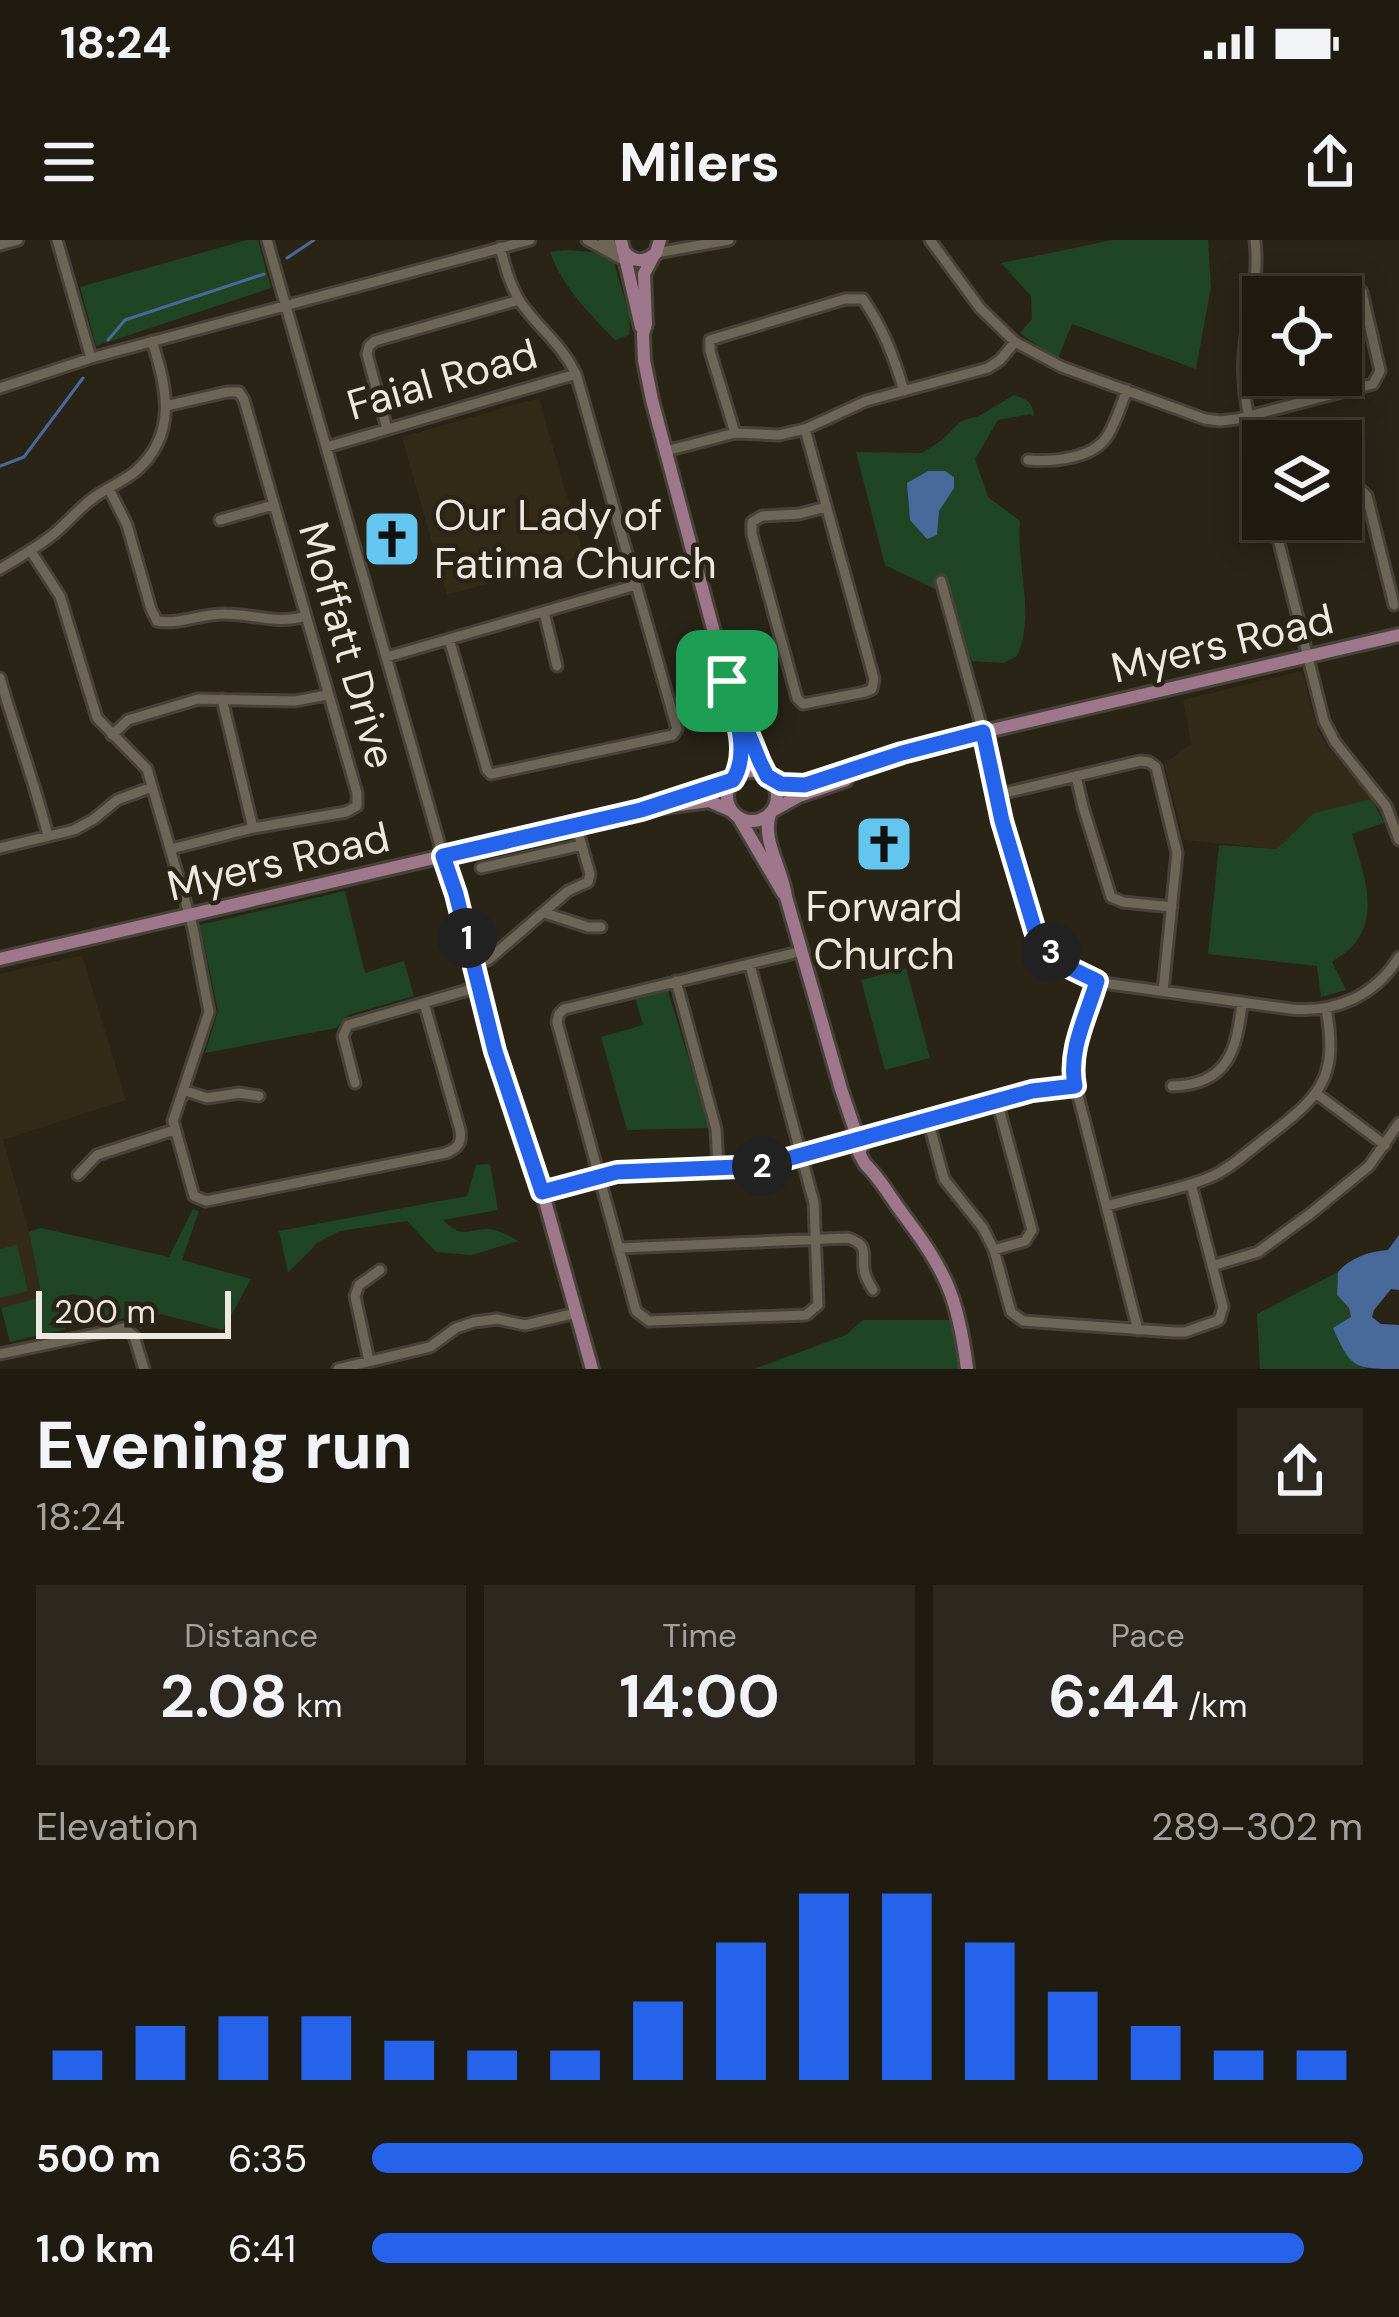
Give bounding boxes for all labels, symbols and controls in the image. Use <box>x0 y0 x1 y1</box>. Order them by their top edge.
text: 18:24 <box>60 13 171 72</box>
text: Milers <box>619 127 780 198</box>
icon: menu <box>36 129 102 195</box>
icon: share <box>1297 129 1363 195</box>
map controls <box>1242 276 1362 540</box>
button: locate <box>1242 276 1362 396</box>
street label: Faial Road <box>341 326 544 433</box>
button: layers <box>1242 420 1362 540</box>
place label: Our Lady of Fatima Church <box>434 488 717 591</box>
church icon: Our Lady of Fatima Church <box>361 508 423 570</box>
street label: Moffatt Drive <box>286 516 409 775</box>
street label: Myers Road <box>1106 591 1338 696</box>
pin <box>676 630 778 732</box>
icon: arrive <box>694 648 760 714</box>
street label: Myers Road <box>162 809 394 914</box>
church icon: Forward Church <box>853 813 915 875</box>
place label: Forward Church <box>805 879 963 982</box>
pin: 1 <box>437 908 497 968</box>
text: 1 <box>461 916 473 959</box>
pin: 3 <box>1021 922 1081 982</box>
text: 3 <box>1041 930 1061 973</box>
pin: 2 <box>732 1136 792 1196</box>
text: 2 <box>752 1144 772 1187</box>
scale bar <box>36 1285 231 1338</box>
text: 200 m <box>54 1290 156 1333</box>
text: Evening run <box>36 1403 413 1488</box>
button: share <box>1237 1408 1363 1534</box>
text: 18:24 <box>36 1491 125 1542</box>
text: Distance <box>184 1614 318 1657</box>
text: Time <box>662 1614 737 1657</box>
text: Pace <box>1111 1614 1185 1657</box>
text: 2.08 <box>160 1657 288 1736</box>
text: 14:00 <box>619 1657 780 1736</box>
text: 6:44 <box>1048 1657 1180 1736</box>
text: km <box>288 1684 342 1727</box>
text: /km <box>1180 1684 1247 1727</box>
text: Elevation <box>36 1801 199 1852</box>
text: 289–302 m <box>1151 1801 1363 1852</box>
text: 500 m <box>36 2133 161 2184</box>
text: 6:35 <box>228 2133 307 2184</box>
text: 1.0 km <box>36 2223 154 2274</box>
text: 6:41 <box>228 2223 296 2274</box>

